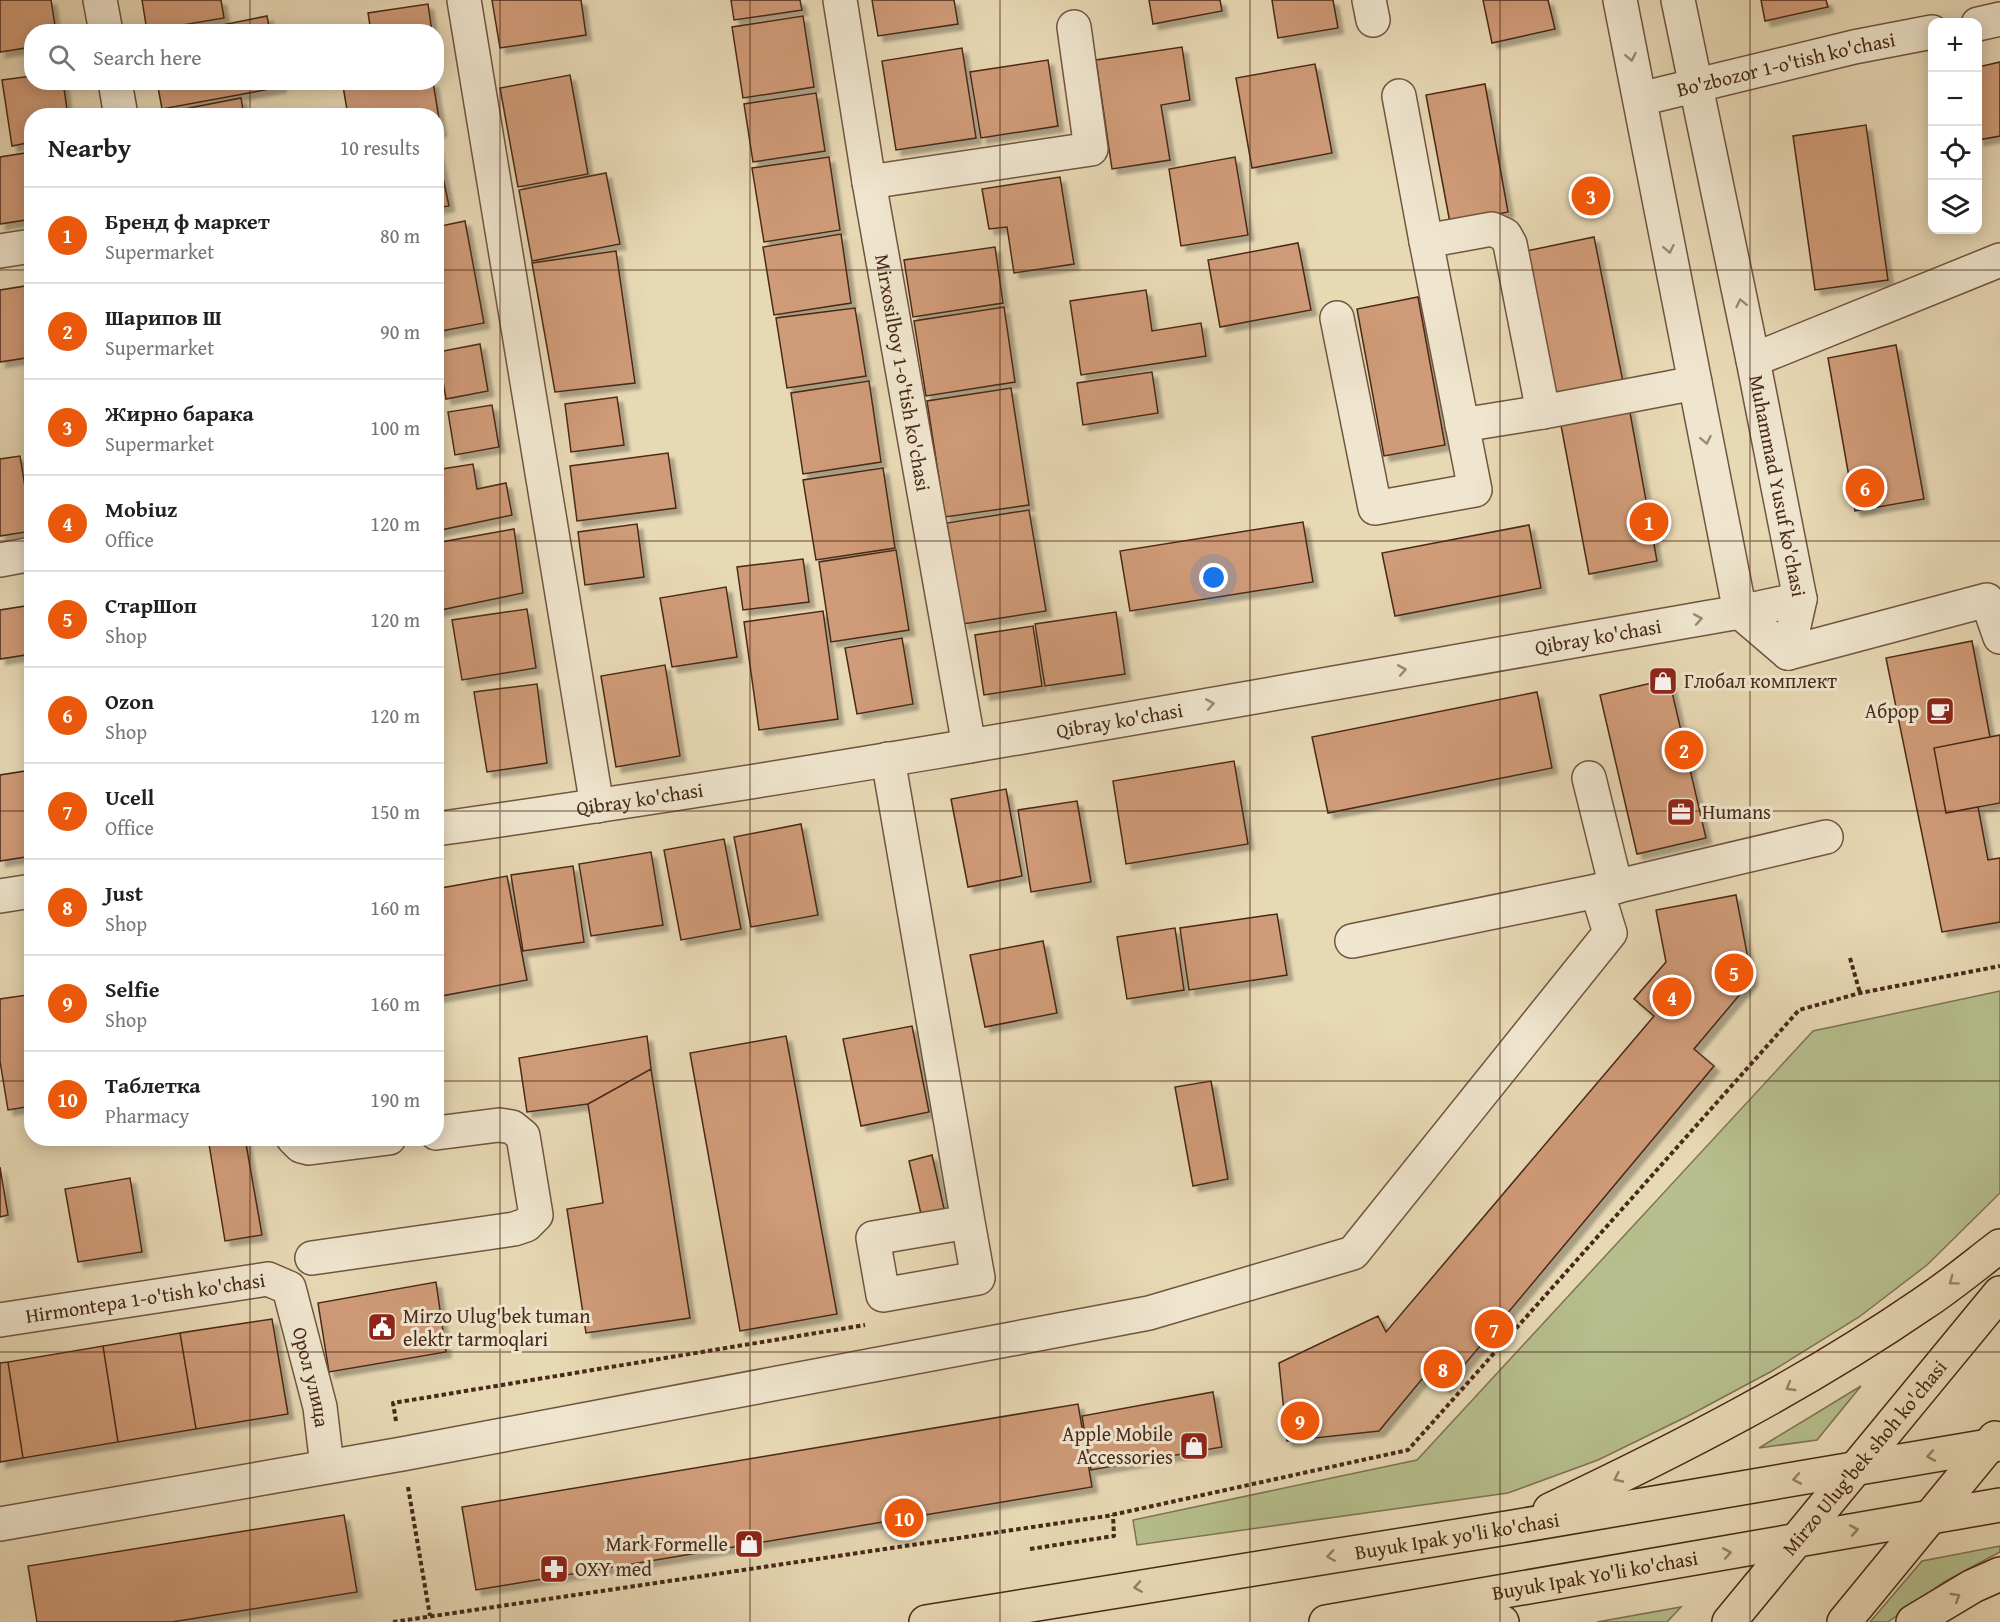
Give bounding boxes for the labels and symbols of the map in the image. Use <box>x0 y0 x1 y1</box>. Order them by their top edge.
street label: Bo'zbozor 1-o'tish ko'chasi <box>1673 24 1898 104</box>
one-way arrow <box>1624 52 1637 62</box>
pin: 3 <box>1572 174 1610 218</box>
one-way arrow <box>1662 243 1675 253</box>
street label: Mirxosilboy 1-o'tish ko'chasi <box>868 252 939 494</box>
one-way arrow <box>1735 298 1748 308</box>
street label: Muhammad Yusuf ko'chasi <box>1742 372 1814 600</box>
one-way arrow <box>1699 435 1712 445</box>
pin: 6 <box>1846 466 1884 510</box>
pin: 1 <box>1630 500 1668 544</box>
your location <box>1199 563 1228 592</box>
street label: Qibray ko'chasi <box>1533 611 1664 662</box>
one-way arrow <box>1692 613 1702 626</box>
one-way arrow <box>1398 665 1407 677</box>
shop icon: Глобал комплект <box>1647 665 1679 697</box>
place label: Глобал комплект <box>1684 666 1837 695</box>
street label: Qibray ko'chasi <box>1054 695 1185 745</box>
cafe icon: Аброр <box>1924 695 1956 727</box>
place label: Аброр <box>1865 696 1919 725</box>
one-way arrow <box>1205 698 1215 711</box>
pin: 2 <box>1664 728 1704 772</box>
street label: Qibray ko'chasi <box>574 774 706 823</box>
office icon: Humans <box>1665 796 1697 828</box>
place label: Humans <box>1702 797 1771 826</box>
pin: 5 <box>1714 950 1754 996</box>
pin: 4 <box>1652 974 1692 1020</box>
street label: Hirmontepa 1-o'tish ko'chasi <box>23 1265 268 1330</box>
one-way arrow <box>1949 1274 1960 1285</box>
place label: Mirzo Ulug'bek tuman elektr tarmoqlari <box>403 1301 591 1353</box>
pin: 7 <box>1474 1306 1514 1352</box>
public building icon: Mirzo Ulug'bek tuman elektr tarmoqlari <box>366 1311 398 1343</box>
street label: Орол улица <box>286 1324 337 1429</box>
pin: 8 <box>1424 1346 1462 1392</box>
street label: Mirzo Ulug'bek shoh ko'chasi <box>1775 1353 1954 1561</box>
one-way arrow <box>1786 1380 1796 1392</box>
pin: 9 <box>1280 1398 1320 1444</box>
place label: Apple Mobile Accessories <box>1062 1419 1173 1471</box>
shop icon: Apple Mobile Accessories <box>1178 1430 1210 1462</box>
one-way arrow <box>1927 1449 1937 1462</box>
one-way arrow <box>1613 1471 1624 1483</box>
one-way arrow <box>1793 1472 1802 1484</box>
pin: 10 <box>884 1496 924 1540</box>
street label: Buyuk Ipak yo'li ko'chasi <box>1352 1504 1562 1566</box>
one-way arrow <box>1849 1525 1859 1537</box>
shop icon: Mark Formelle <box>733 1528 765 1560</box>
place label: Mark Formelle <box>606 1529 728 1558</box>
street label: Buyuk Ipak Yo'li ko'chasi <box>1490 1543 1700 1607</box>
one-way arrow <box>1721 1547 1731 1560</box>
one-way arrow <box>1326 1550 1336 1562</box>
pharmacy icon: OXY med <box>538 1553 570 1585</box>
place label: OXY med <box>575 1554 652 1583</box>
one-way arrow <box>1134 1580 1144 1593</box>
one-way arrow <box>1950 1592 1960 1604</box>

